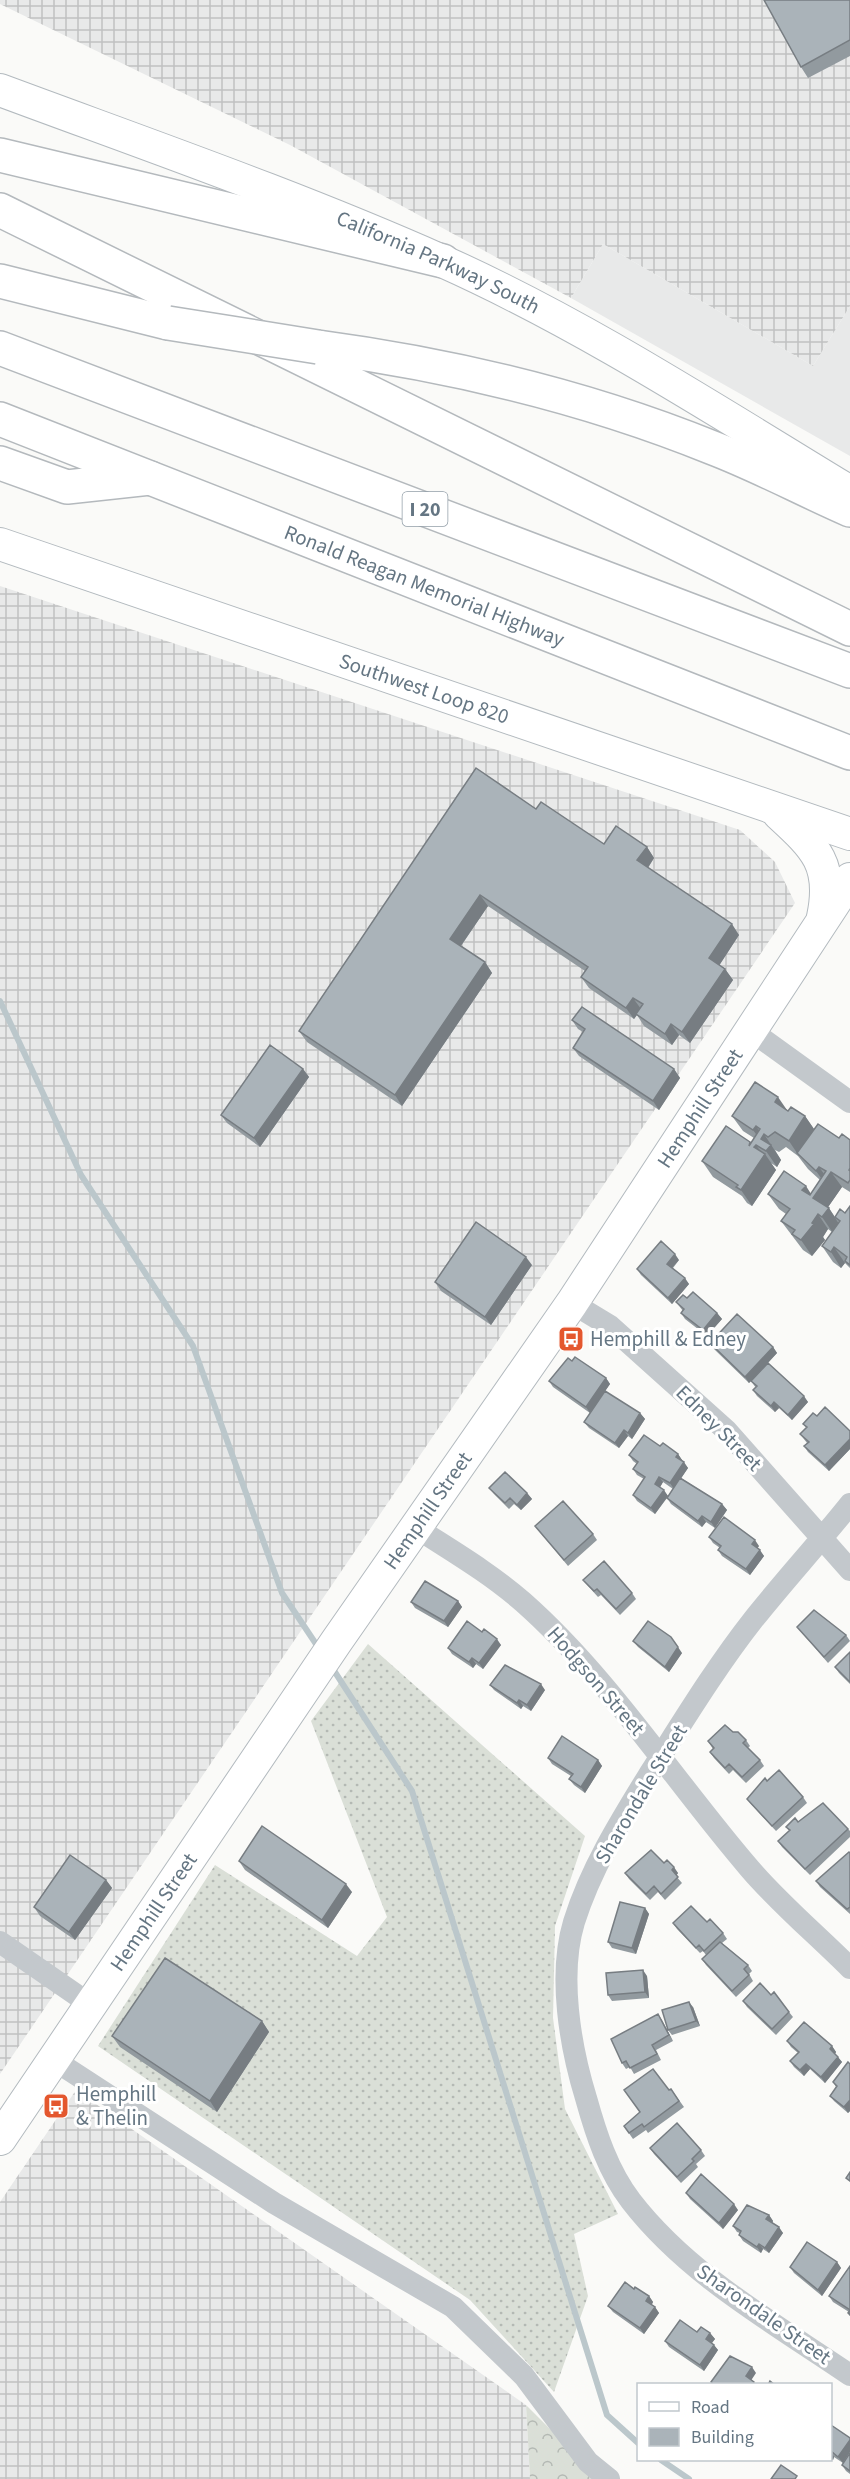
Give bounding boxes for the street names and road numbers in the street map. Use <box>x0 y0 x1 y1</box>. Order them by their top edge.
street label: California Parkway South <box>332 203 545 321</box>
road number: I 20 <box>402 492 448 526</box>
street label: Ronald Reagan Memorial Highway <box>280 517 569 654</box>
street label: Southwest Loop 820 <box>335 646 513 732</box>
street label: Hemphill Street <box>650 1042 750 1174</box>
street label: Edney Street <box>669 1378 769 1478</box>
street label: Hemphill Street <box>376 1446 479 1576</box>
street label: Hodgson Street <box>540 1620 652 1742</box>
street label: Sharondale Street <box>587 1719 695 1869</box>
street label: Hemphill Street <box>103 1847 204 1977</box>
street label: Sharondale Street <box>691 2256 837 2372</box>

